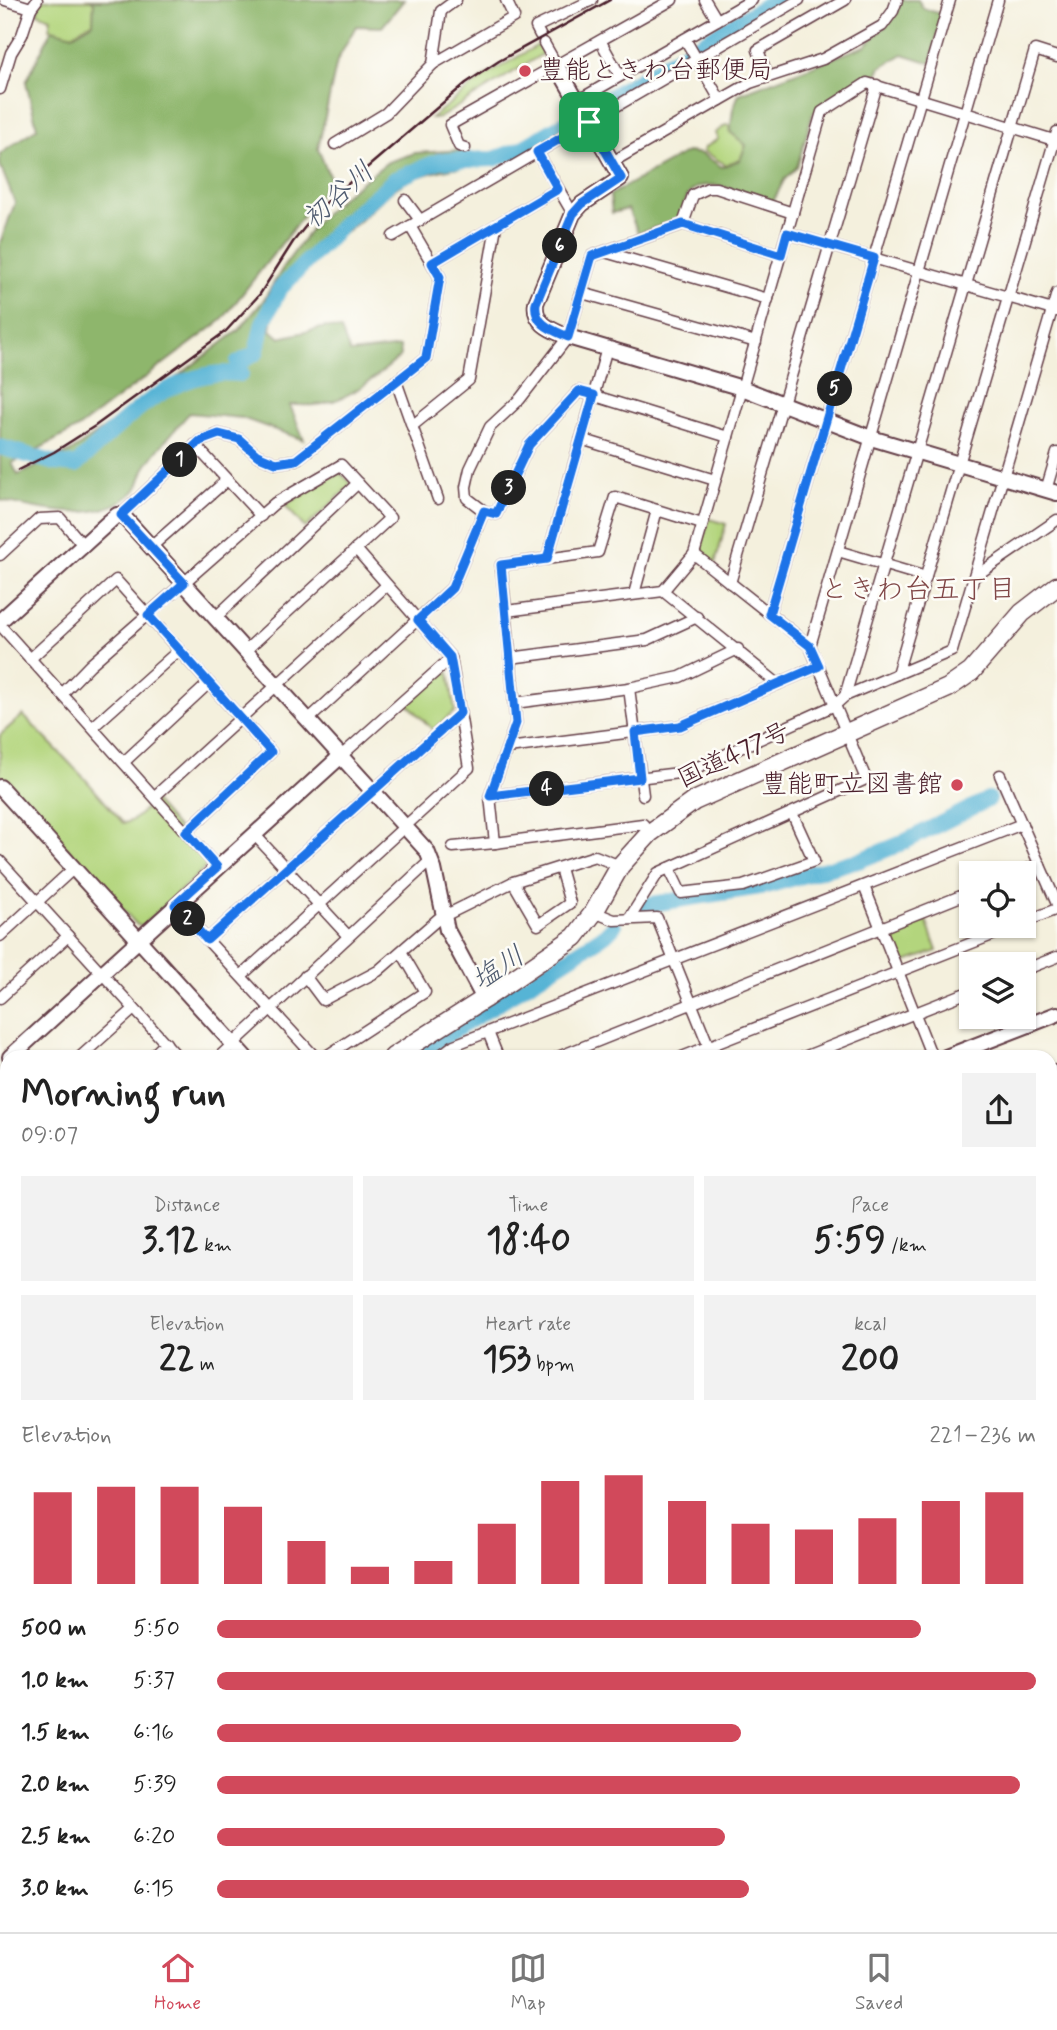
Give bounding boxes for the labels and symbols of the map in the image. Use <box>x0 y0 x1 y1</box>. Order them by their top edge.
place label: 豊能ときわ台郵便局 <box>539 54 773 88</box>
marker: 豊能ときわ台郵便局 <box>517 63 533 79</box>
pin <box>559 92 619 152</box>
water label: 初谷川 <box>295 154 383 238</box>
pin: 6 <box>542 229 578 264</box>
pin: 5 <box>818 372 852 406</box>
pin: 1 <box>162 442 198 477</box>
pin: 3 <box>491 470 526 505</box>
district label: ときわ台五丁目 <box>820 572 1016 609</box>
street label: 国道477号 <box>672 715 796 797</box>
place label: 豊能町立図書館 <box>761 768 943 802</box>
pin: 4 <box>530 772 564 806</box>
marker: 豊能町立図書館 <box>949 777 965 793</box>
pin: 2 <box>170 902 206 936</box>
water label: 塩川 <box>465 938 533 1000</box>

